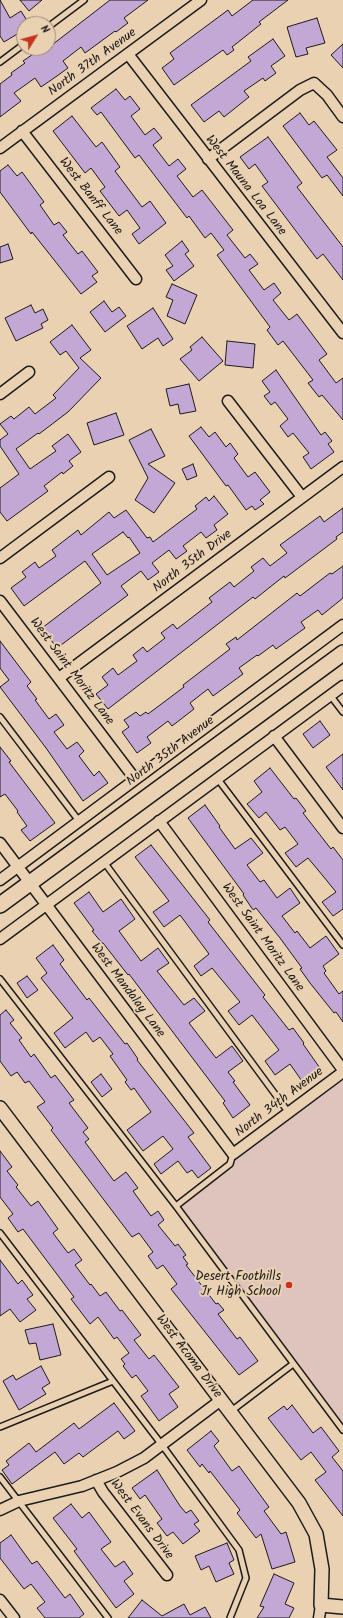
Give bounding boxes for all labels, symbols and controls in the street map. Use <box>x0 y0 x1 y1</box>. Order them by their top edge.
north arrow <box>16 16 56 56</box>
street label: North 37th Avenue <box>46 26 140 100</box>
street label: West Mauna Loa Lane <box>201 133 289 239</box>
street label: West Banff Lane <box>55 155 125 239</box>
street label: North 35th Drive <box>150 527 236 597</box>
street label: West Saint Moritz Lane <box>25 615 117 729</box>
street label: North 35th Avenue <box>124 714 218 790</box>
street label: West Saint Moritz Lane <box>217 881 307 995</box>
street label: West Mandalay Lane <box>86 941 168 1041</box>
street label: North 34th Avenue <box>233 1065 327 1141</box>
place label: Desert Foothills Jr High School <box>195 1270 281 1301</box>
marker: Desert Foothills Jr High School <box>284 1280 294 1290</box>
street label: West Acoma Drive <box>152 1312 224 1402</box>
street label: West Evans Drive <box>106 1477 176 1563</box>

